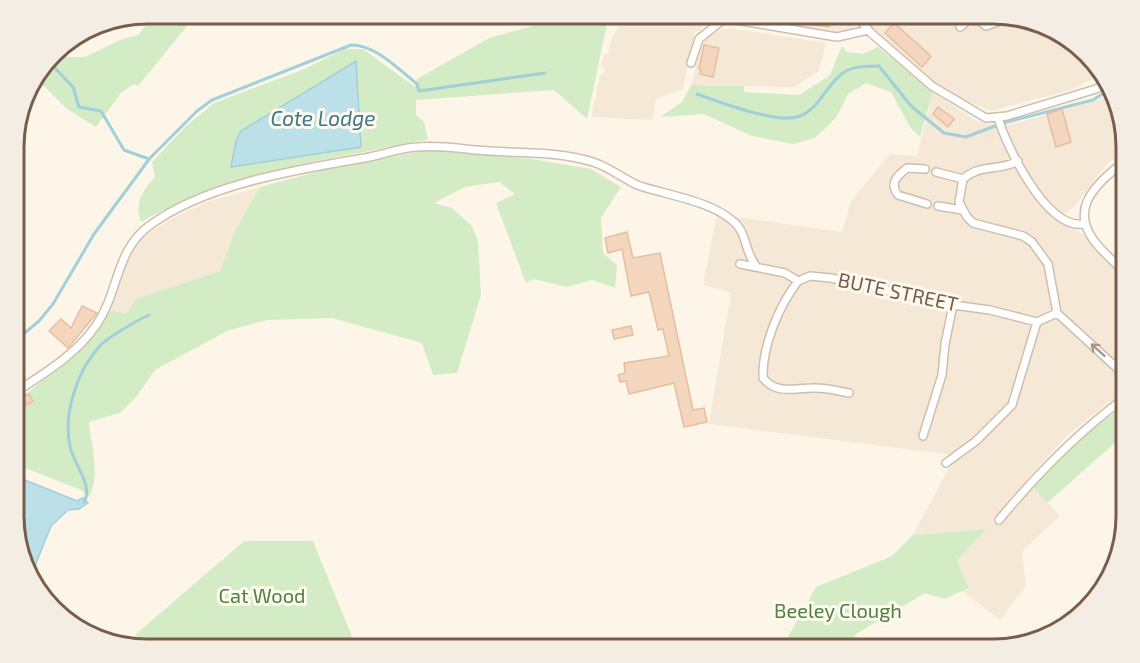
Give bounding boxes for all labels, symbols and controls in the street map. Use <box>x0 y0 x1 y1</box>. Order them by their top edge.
water label: Cote Lodge <box>270 105 376 130</box>
street label: BUTE STREET <box>836 267 961 316</box>
one-way arrow <box>1091 343 1106 357</box>
park label: Cat Wood <box>219 583 305 607</box>
park label: Beeley Clough <box>774 598 902 622</box>

